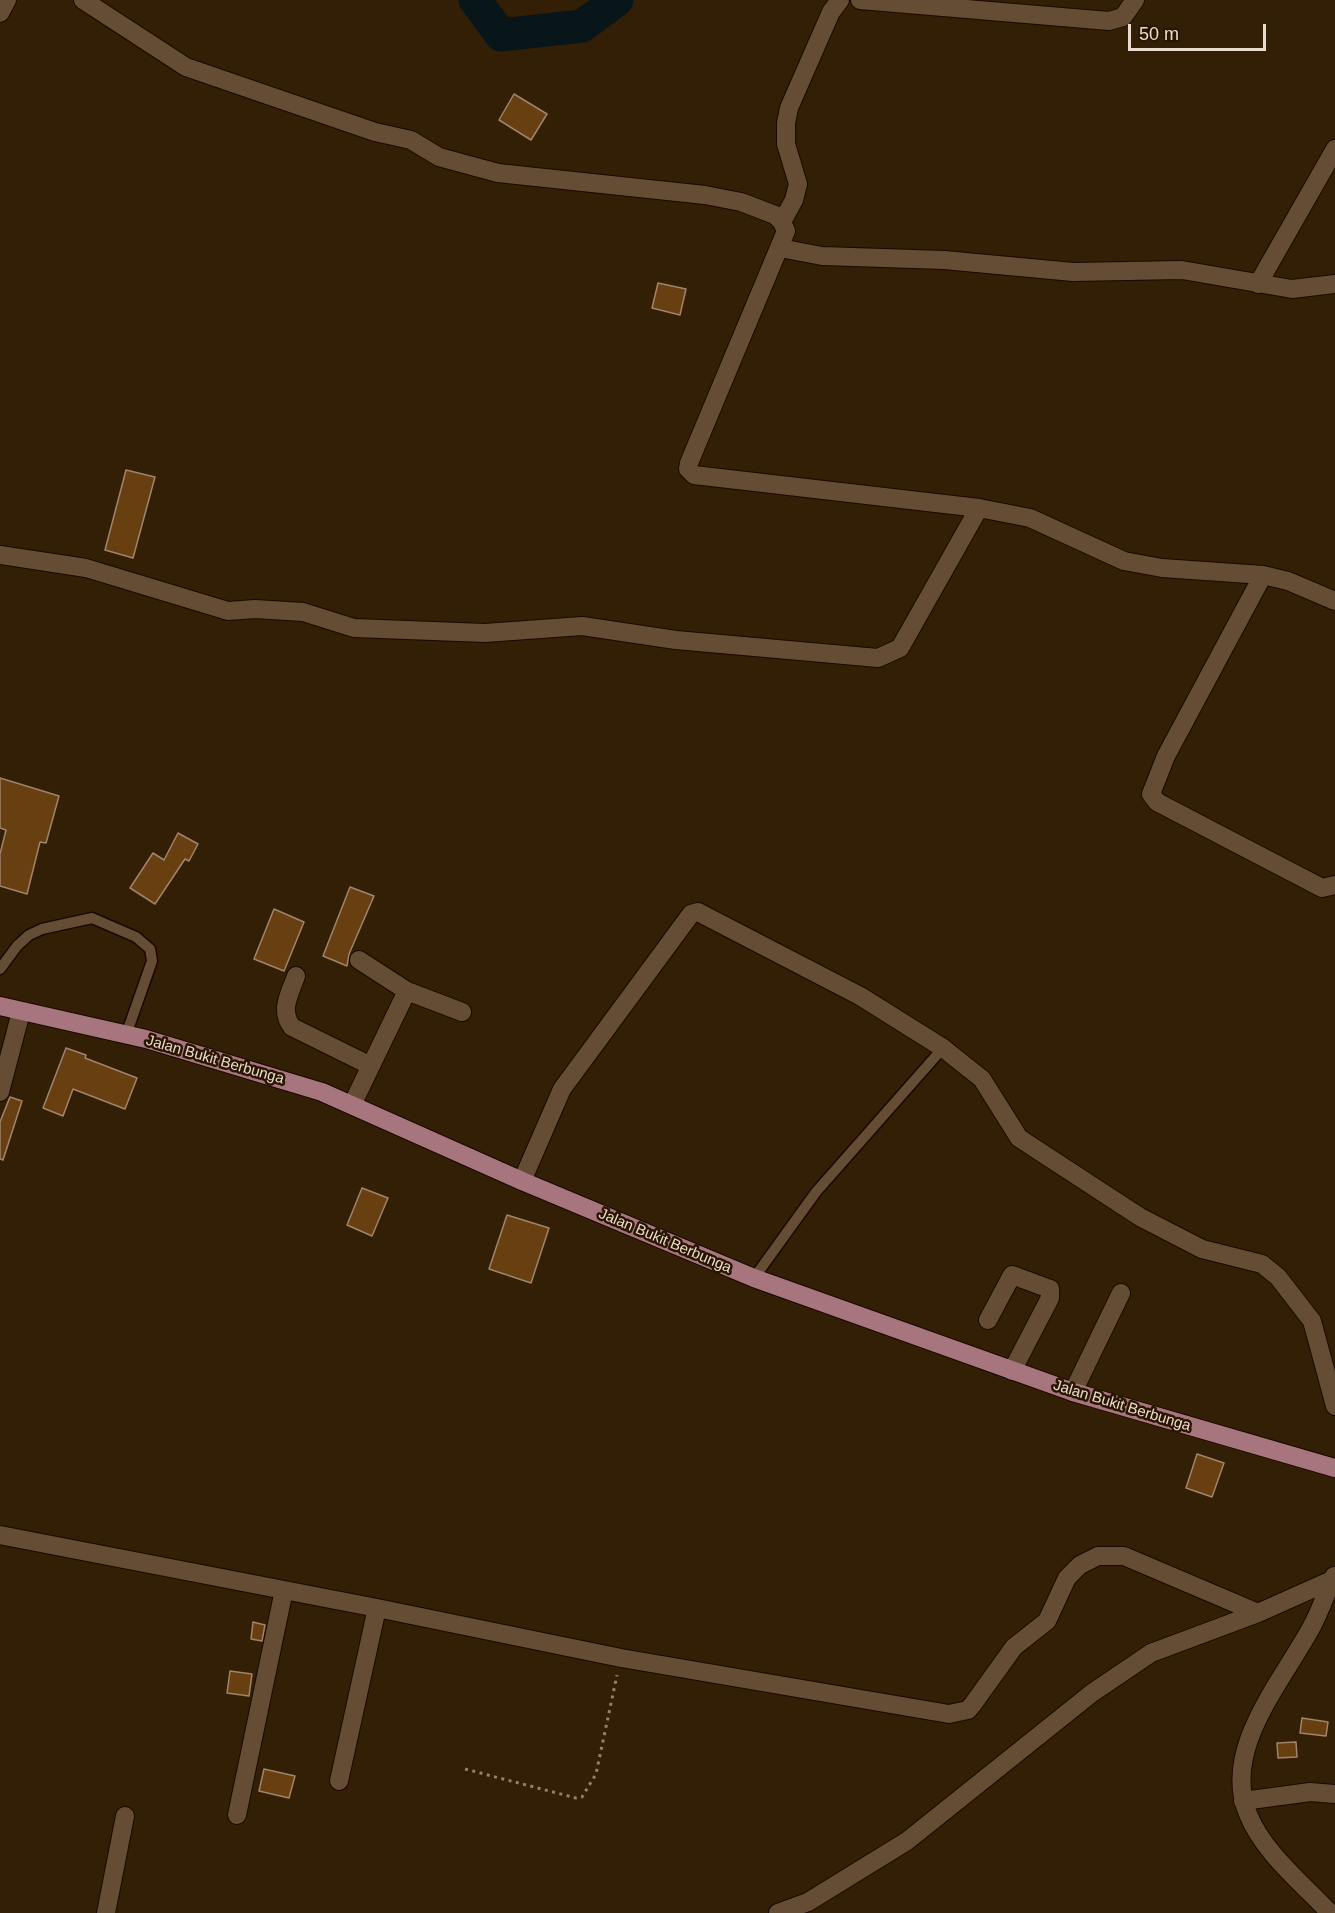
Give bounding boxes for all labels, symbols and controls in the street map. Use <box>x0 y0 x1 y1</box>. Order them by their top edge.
scale bar <box>1131 12 1269 50</box>
text: 50 m <box>1139 24 1179 44</box>
street label: Jalan Bukit Berbunga <box>144 1032 286 1088</box>
street label: Jalan Bukit Berbunga <box>596 1205 734 1277</box>
street label: Jalan Bukit Berbunga <box>1051 1377 1193 1435</box>

